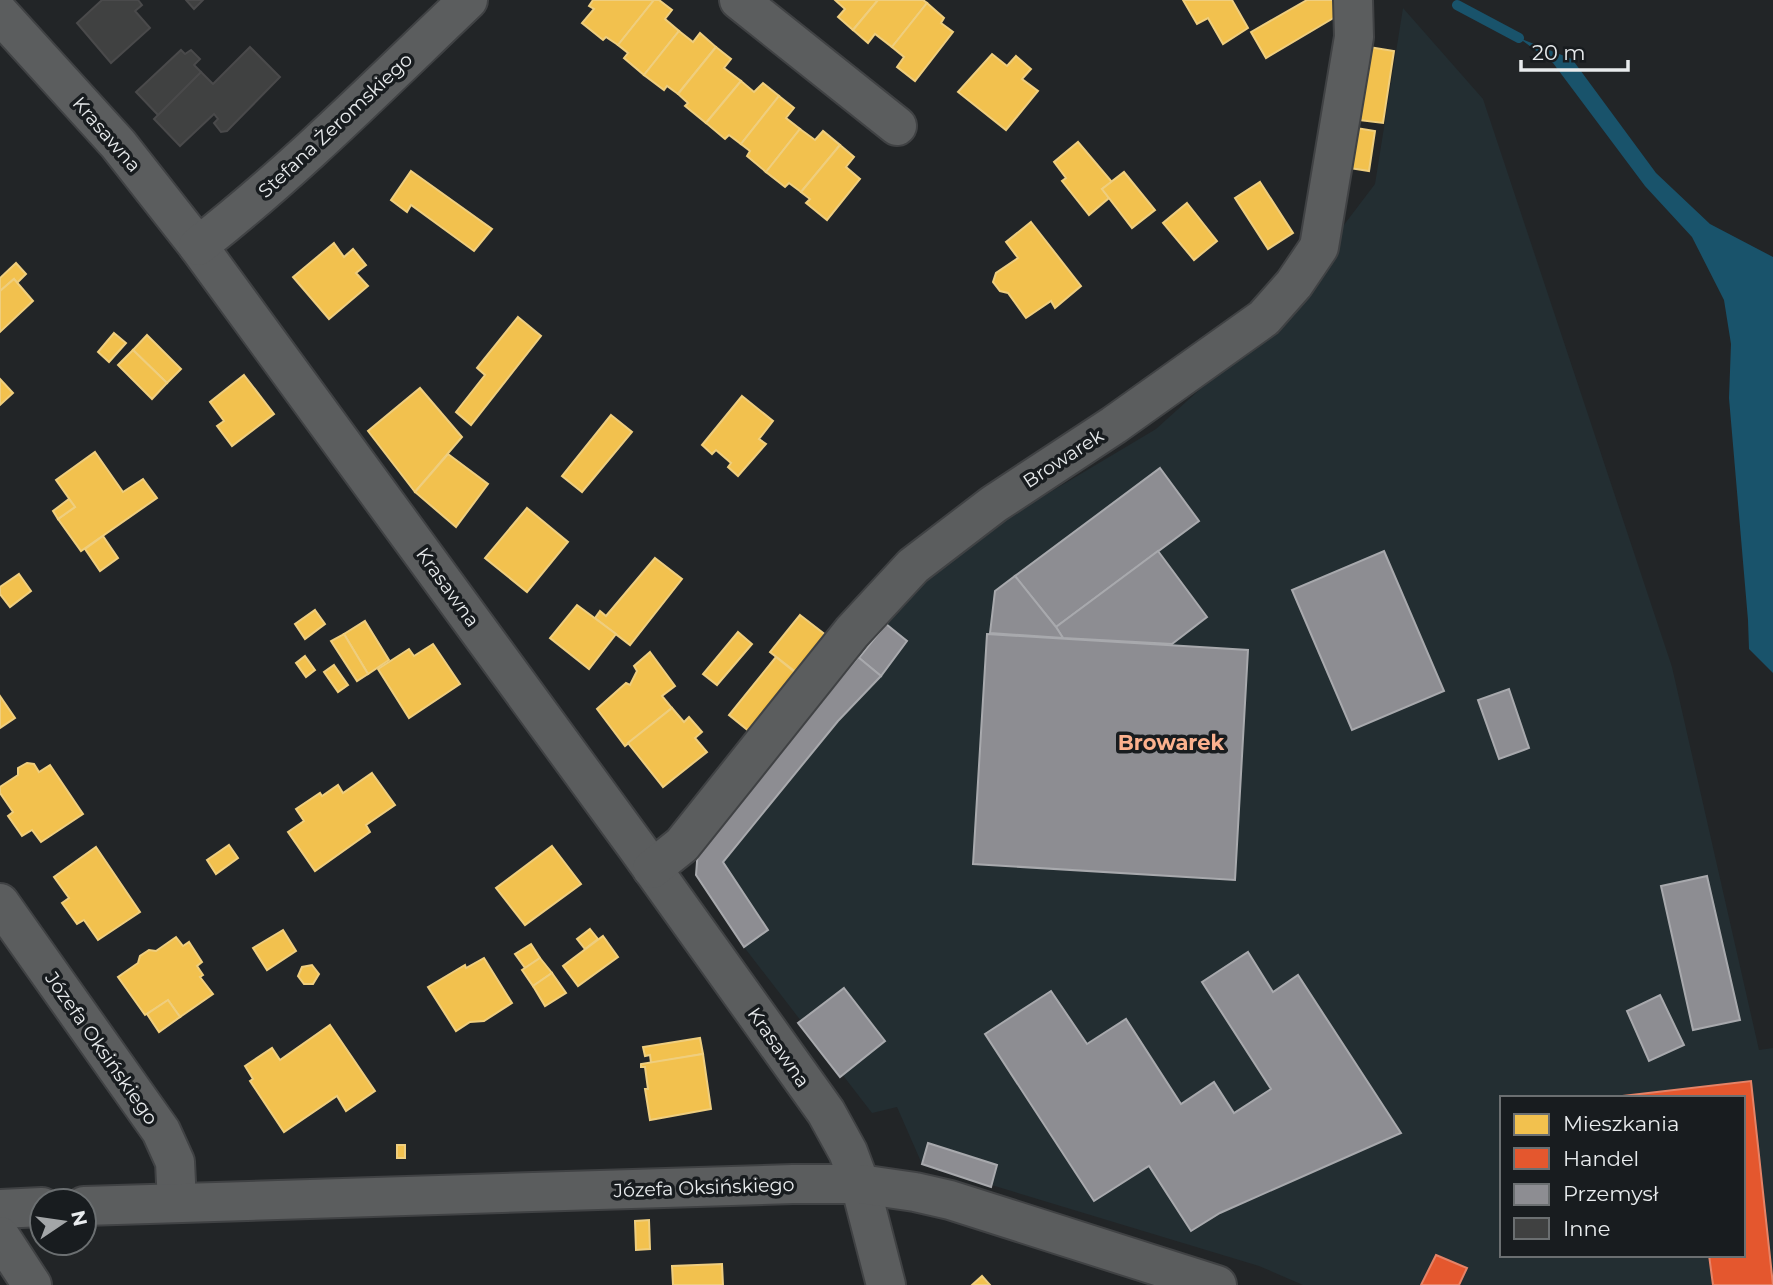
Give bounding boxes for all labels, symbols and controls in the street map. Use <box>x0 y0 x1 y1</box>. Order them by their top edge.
scale bar <box>1521 28 1628 72</box>
text: 20 m <box>1532 40 1586 65</box>
street label: Stefana Żeromskiego <box>254 48 417 203</box>
street label: Krasawna <box>68 92 146 177</box>
street label: Browarek <box>1019 424 1108 493</box>
street label: Krasawna <box>411 543 484 631</box>
district label: Browarek <box>1118 730 1224 755</box>
street label: Józefa Oksińskiego <box>40 967 163 1129</box>
street label: Krasawna <box>743 1003 815 1092</box>
legend <box>1500 1096 1745 1257</box>
text: Mieszkania <box>1563 1111 1679 1136</box>
text: Handel <box>1563 1146 1639 1171</box>
street label: Józefa Oksińskiego <box>612 1173 795 1202</box>
text: Przemysł <box>1563 1181 1659 1206</box>
north arrow <box>28 1187 98 1257</box>
text: N <box>66 1208 92 1228</box>
text: Inne <box>1563 1216 1610 1241</box>

